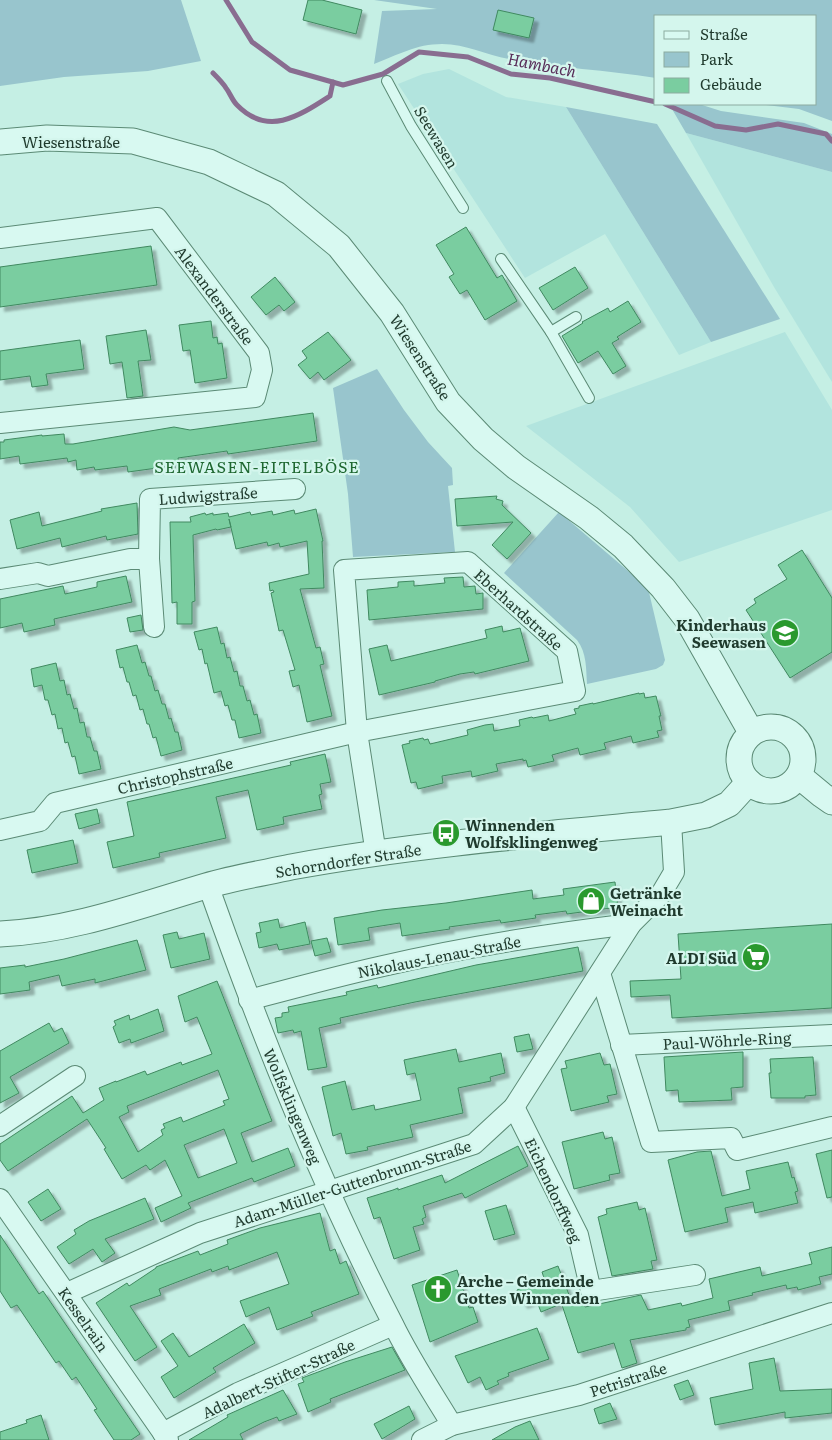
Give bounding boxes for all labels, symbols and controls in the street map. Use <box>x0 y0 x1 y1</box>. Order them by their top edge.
legend <box>654 15 817 105</box>
text: Straße <box>700 22 748 45</box>
water label: Hambach <box>506 46 579 83</box>
text: Park <box>700 47 734 70</box>
text: Gebäude <box>700 72 762 95</box>
street label: Seewasen <box>409 101 465 173</box>
street label: Wiesenstraße <box>22 130 120 153</box>
street label: Alexanderstraße <box>170 240 260 350</box>
street label: Wiesenstraße <box>385 310 458 405</box>
district label: SEEWASEN-EITELBÖSE <box>154 454 360 478</box>
street label: Ludwigstraße <box>158 480 258 510</box>
street label: Eberhardstraße <box>470 563 569 655</box>
place label: Kinderhaus Seewasen <box>676 613 767 653</box>
school or university icon: Kinderhaus Seewasen <box>770 618 800 648</box>
street label: Christophstraße <box>115 751 235 799</box>
place label: Winnenden Wolfsklingenweg <box>465 813 599 853</box>
bus stop icon: Winnenden Wolfsklingenweg <box>431 818 461 848</box>
street label: Schorndorfer Straße <box>273 837 423 883</box>
place label: Getränke Weinacht <box>610 881 683 921</box>
shop icon: Getränke Weinacht <box>576 886 606 916</box>
street label: Nikolaus-Lenau-Straße <box>355 929 523 983</box>
supermarket icon: ALDI Süd <box>741 942 771 972</box>
place label: ALDI Süd <box>666 946 737 969</box>
street label: Paul-Wöhrle-Ring <box>662 1025 793 1055</box>
street label: Wolfsklingenweg <box>258 1044 328 1168</box>
street label: Adam-Müller-Guttenbrunn-Straße <box>230 1133 474 1232</box>
street label: Eichendorffweg <box>520 1134 589 1247</box>
place label: Arche – Gemeinde Gottes Winnenden <box>457 1269 600 1309</box>
church icon: Arche – Gemeinde Gottes Winnenden <box>423 1274 453 1304</box>
street label: Kesselrain <box>53 1282 115 1356</box>
street label: Adalbert-Stifter-Straße <box>198 1332 358 1424</box>
street label: Petristraße <box>586 1356 670 1402</box>

